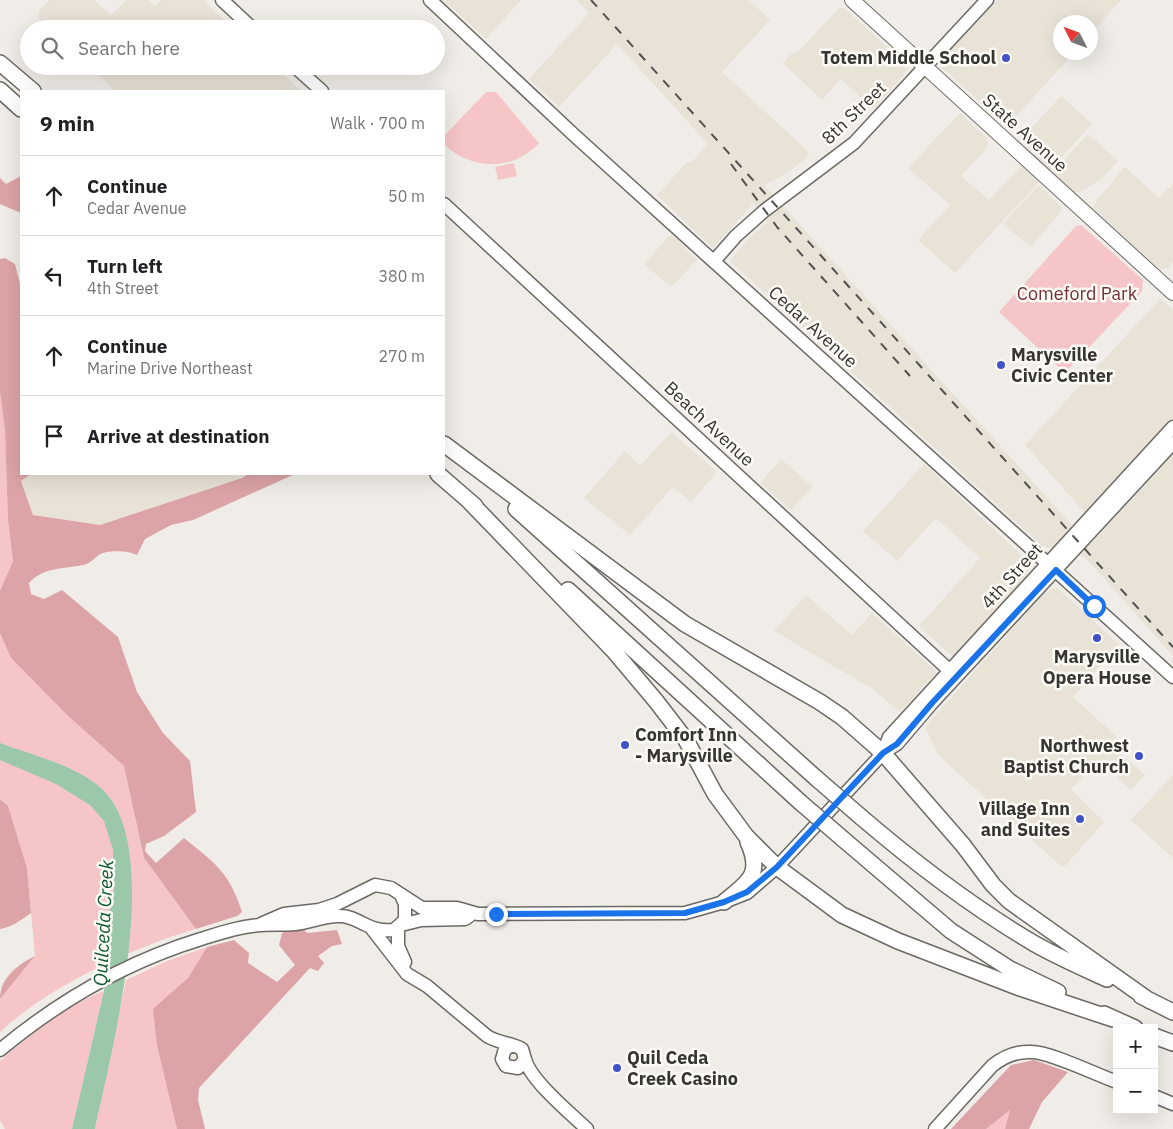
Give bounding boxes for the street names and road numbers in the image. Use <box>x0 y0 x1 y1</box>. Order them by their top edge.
street label: 8th Street <box>817 76 891 149</box>
street label: State Avenue <box>978 88 1073 177</box>
street label: Cedar Avenue <box>764 281 863 373</box>
street label: Beach Avenue <box>659 376 759 471</box>
street label: 4th Street <box>976 538 1047 613</box>

